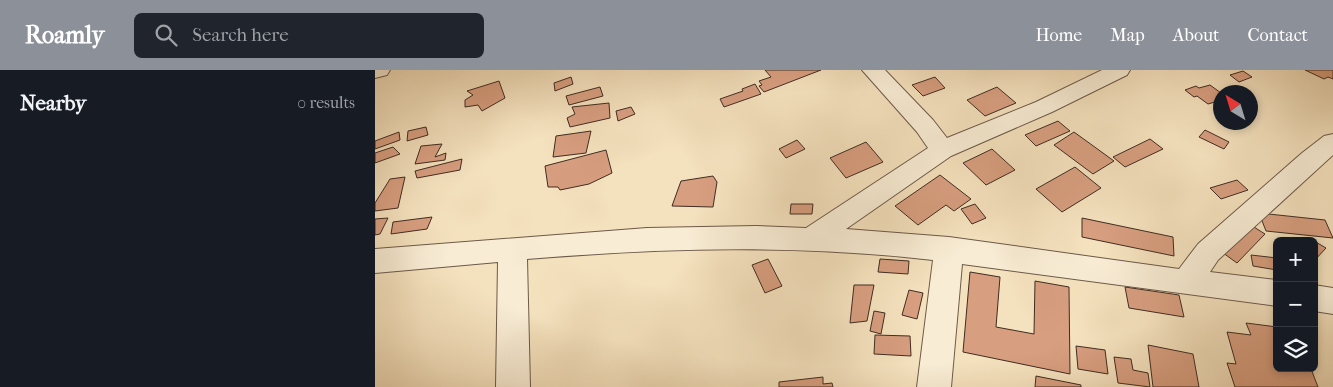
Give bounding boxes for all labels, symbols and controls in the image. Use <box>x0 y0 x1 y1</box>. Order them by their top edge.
search box <box>134 13 484 58</box>
text: Roamly <box>25 21 104 49</box>
icon: search <box>152 21 180 49</box>
text: Search here <box>192 24 289 46</box>
text: Home <box>1035 25 1082 46</box>
text: Map <box>1110 25 1145 46</box>
text: About <box>1173 25 1219 46</box>
text: Contact <box>1247 25 1308 46</box>
north arrow <box>1213 85 1258 130</box>
text: Nearby <box>20 91 86 115</box>
text: 0 results <box>297 93 355 112</box>
map controls <box>1273 237 1318 372</box>
button: + <box>1273 237 1318 282</box>
button: − <box>1273 282 1318 327</box>
button: layers <box>1273 327 1318 372</box>

